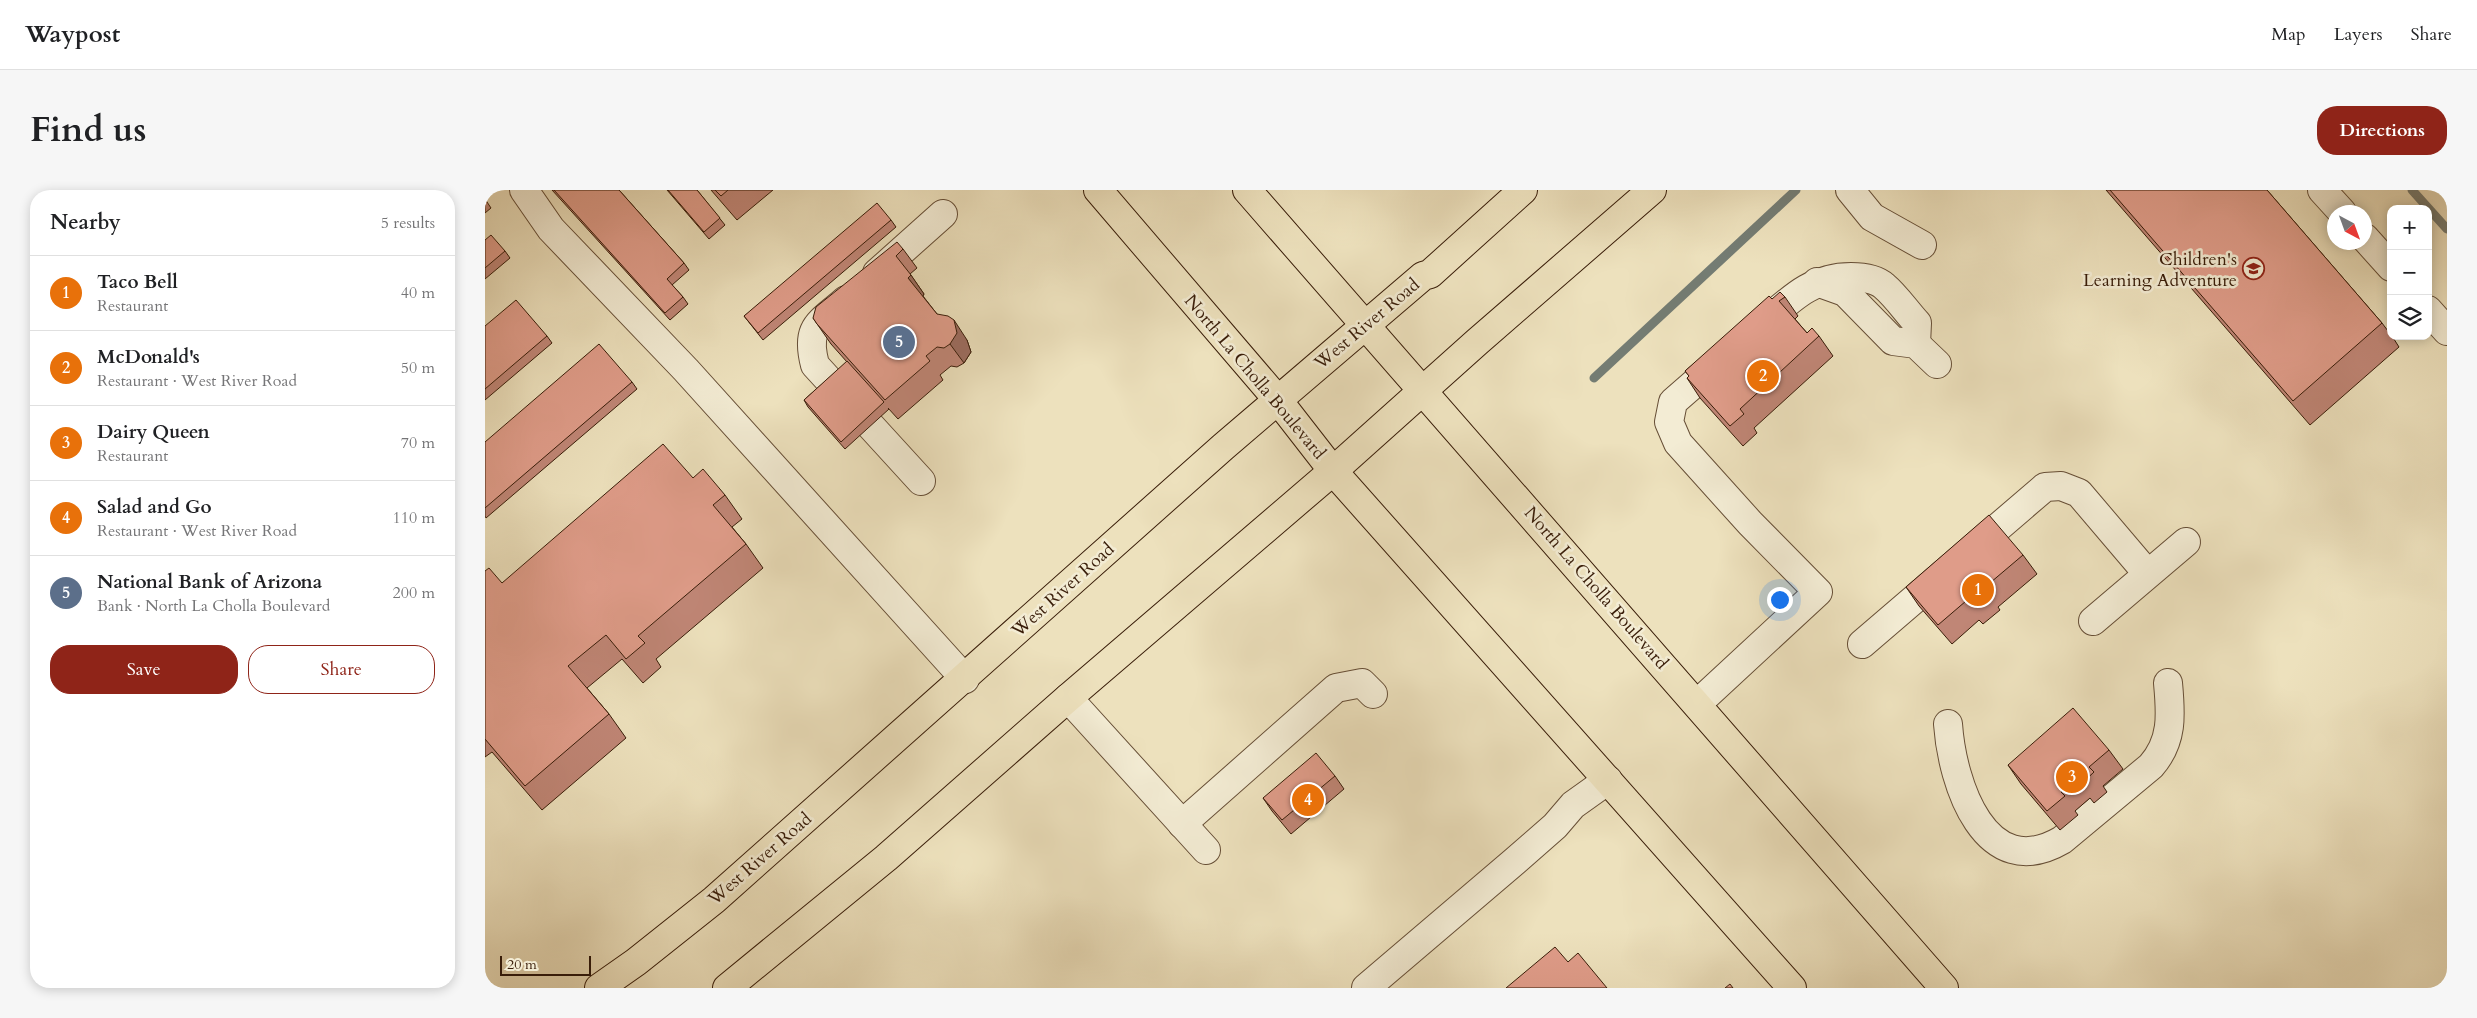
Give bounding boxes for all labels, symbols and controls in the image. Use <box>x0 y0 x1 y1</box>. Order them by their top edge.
text: Waypost <box>25 18 120 51</box>
text: Map <box>2271 22 2306 47</box>
text: Layers <box>2334 22 2383 47</box>
text: Share <box>2411 22 2452 47</box>
text: Find us <box>30 106 146 154</box>
button: Directions <box>2317 106 2447 155</box>
north arrow <box>2327 205 2372 250</box>
map controls <box>2387 205 2432 340</box>
button: + <box>2387 205 2432 250</box>
text: Nearby <box>50 208 121 237</box>
text: 5 results <box>381 212 435 234</box>
place label: Children's Learning Adventure <box>2083 247 2237 293</box>
button: − <box>2387 250 2432 295</box>
school or university icon: Children's Learning Adventure <box>2241 257 2265 281</box>
text: Taco Bell <box>97 269 178 295</box>
street label: West River Road <box>1308 272 1425 376</box>
text: 1 <box>62 282 70 304</box>
text: 40 m <box>401 282 435 304</box>
street label: North La Cholla Boulevard <box>1178 289 1332 465</box>
text: Restaurant <box>97 295 168 317</box>
button: layers <box>2387 295 2432 340</box>
pin: 5 <box>883 323 915 361</box>
text: McDonald's <box>97 344 200 370</box>
text: 2 <box>62 357 70 379</box>
text: 50 m <box>401 357 435 379</box>
pin: 2 <box>1747 357 1779 395</box>
text: Restaurant · West River Road <box>97 370 297 392</box>
text: Dairy Queen <box>97 419 210 445</box>
text: 3 <box>62 432 70 454</box>
text: 70 m <box>401 432 435 454</box>
text: Restaurant <box>97 445 168 467</box>
text: Salad and Go <box>97 494 212 520</box>
street label: North La Cholla Boulevard <box>1518 501 1674 675</box>
text: 4 <box>62 507 70 529</box>
text: 110 m <box>393 507 435 529</box>
text: Restaurant · West River Road <box>97 520 297 542</box>
street label: West River Road <box>1005 537 1120 644</box>
text: National Bank of Arizona <box>97 569 322 595</box>
pin: 1 <box>1962 571 1994 609</box>
text: 5 <box>62 582 70 604</box>
text: 200 m <box>393 582 435 604</box>
your location <box>1767 587 1793 613</box>
text: Bank · North La Cholla Boulevard <box>97 595 330 617</box>
button: Save <box>50 645 238 694</box>
button: Share <box>248 645 435 694</box>
pin: 3 <box>2056 758 2088 796</box>
pin: 4 <box>1292 781 1324 819</box>
street label: West River Road <box>702 807 818 912</box>
scale bar <box>500 953 591 976</box>
text: 20 m <box>507 955 537 974</box>

